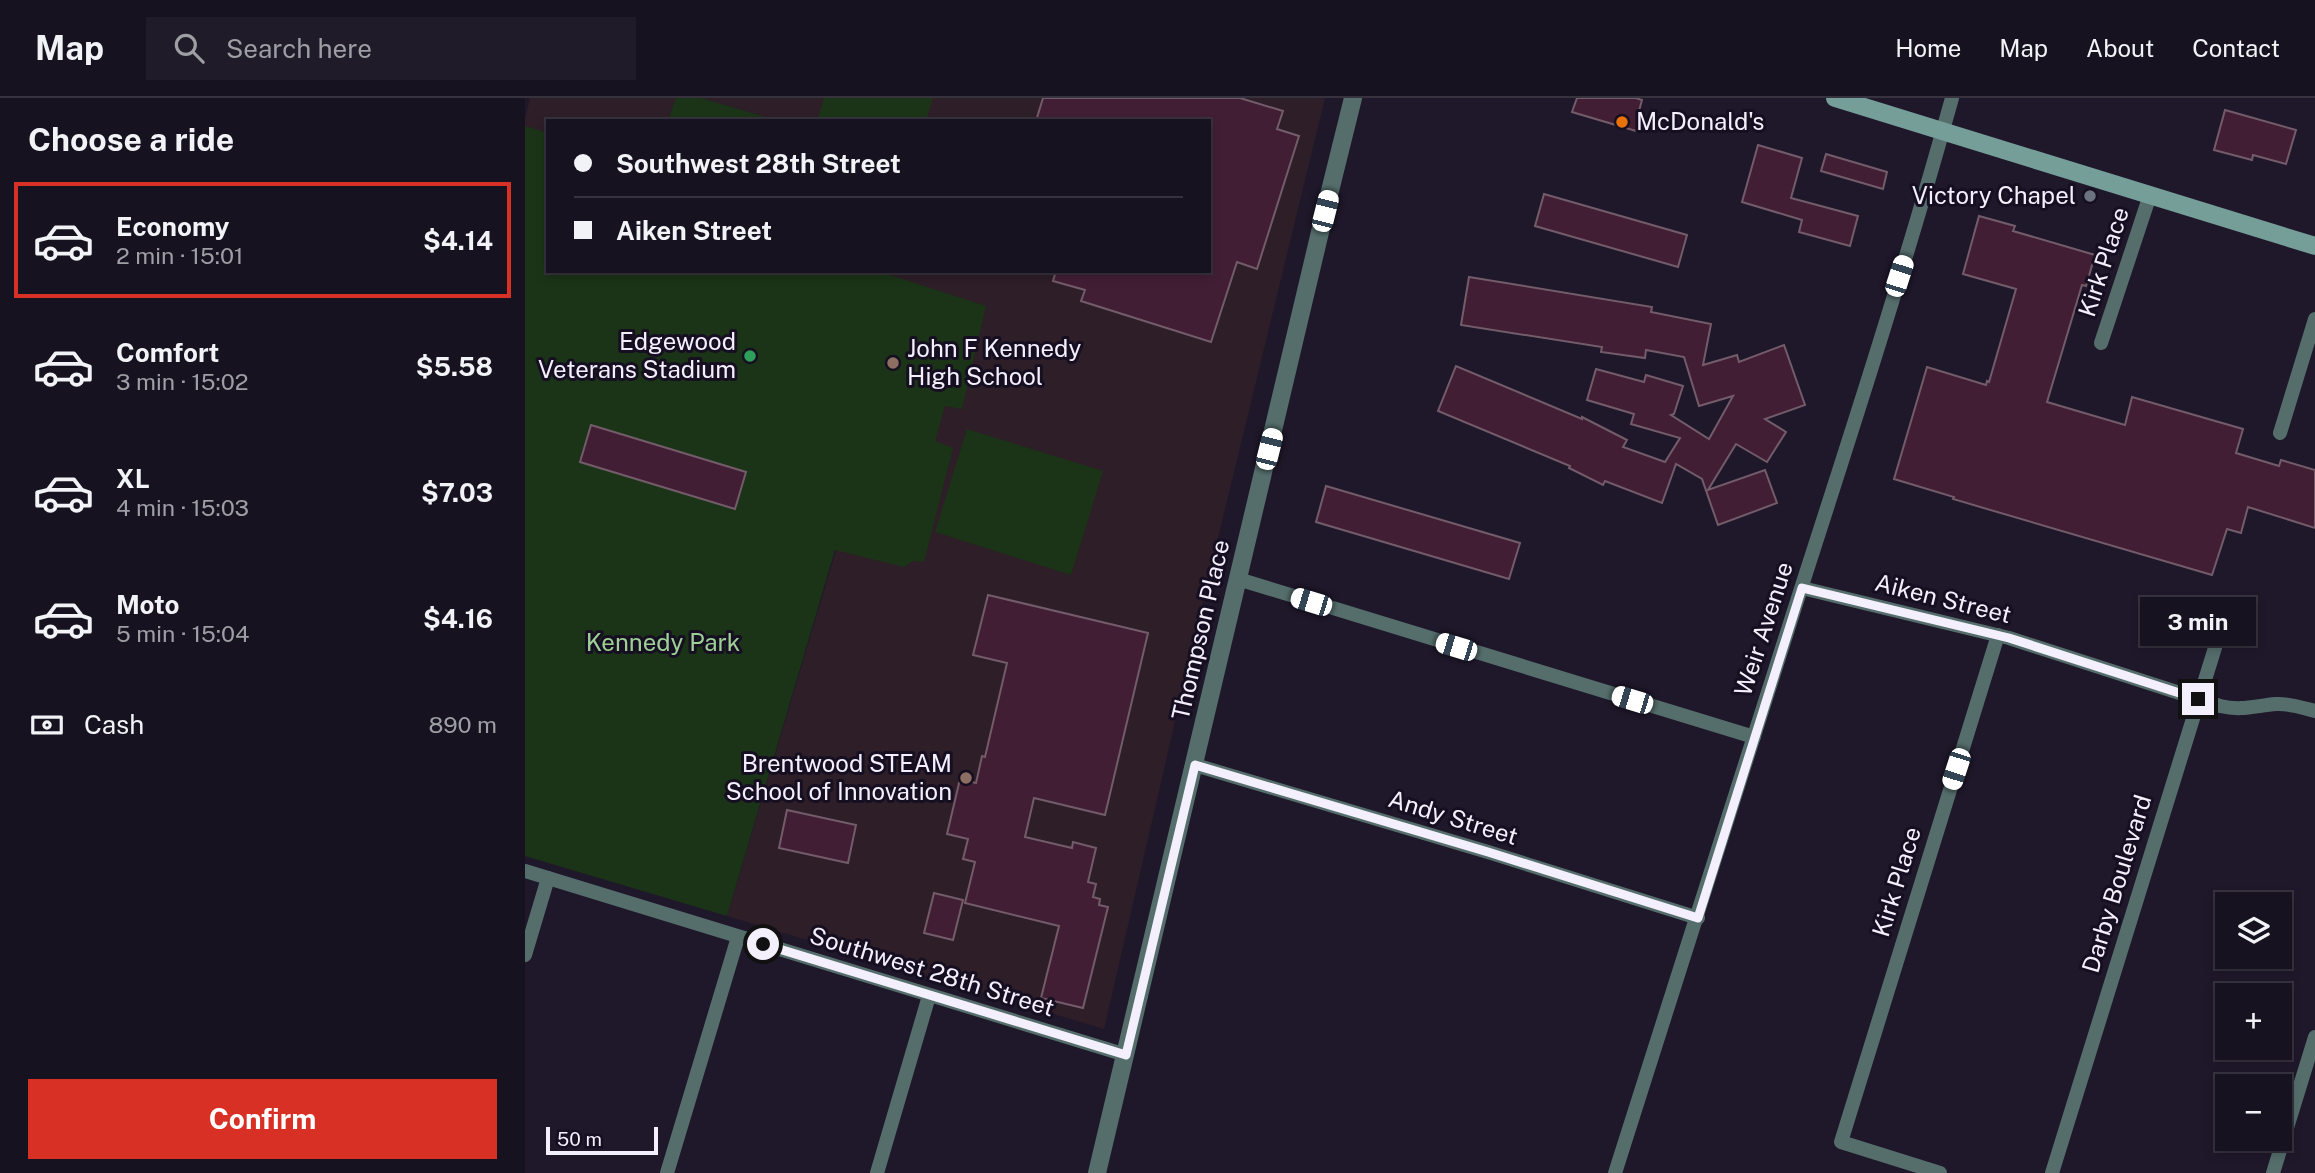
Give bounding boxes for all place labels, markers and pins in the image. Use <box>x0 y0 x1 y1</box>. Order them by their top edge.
place label: McDonald's <box>1636 107 1764 135</box>
marker: McDonald's <box>1614 114 1630 130</box>
place label: Victory Chapel <box>1912 181 2076 209</box>
marker: Victory Chapel <box>2082 188 2098 204</box>
place label: Edgewood Veterans Stadium <box>538 327 736 383</box>
place label: John F Kennedy High School <box>907 334 1081 390</box>
marker: Edgewood Veterans Stadium <box>742 348 758 364</box>
marker: John F Kennedy High School <box>885 355 901 371</box>
place label: Brentwood STEAM School of Innovation <box>726 749 952 805</box>
marker: Brentwood STEAM School of Innovation <box>958 770 974 786</box>

